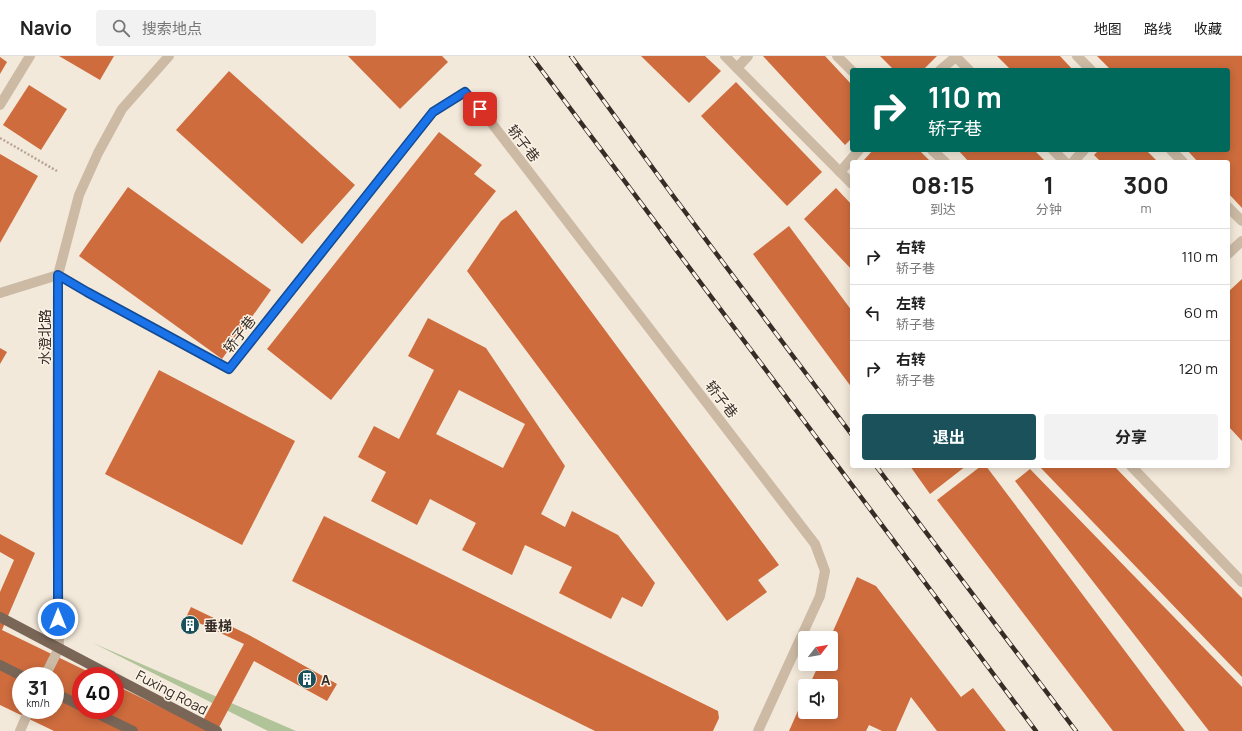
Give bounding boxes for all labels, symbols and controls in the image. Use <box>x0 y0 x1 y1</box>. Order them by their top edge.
search box <box>96 10 376 46</box>
text: Navio <box>20 15 72 41</box>
icon: search <box>110 17 132 39</box>
text: 搜索地点 <box>142 18 202 39</box>
text: 地图 <box>1094 19 1122 38</box>
text: 路线 <box>1144 19 1172 38</box>
text: 收藏 <box>1194 19 1222 38</box>
text: 110 m <box>928 78 1002 116</box>
icon: right <box>862 84 914 136</box>
pin <box>463 92 497 126</box>
icon: arrive <box>469 98 491 120</box>
text: 轿子巷 <box>928 116 982 140</box>
street label: 轿子巷 <box>504 121 544 165</box>
text: 08:15 <box>911 168 975 201</box>
text: 1 <box>1044 168 1054 201</box>
text: 300 <box>1123 168 1169 201</box>
text: m <box>1140 199 1151 217</box>
text: 到达 <box>930 200 956 218</box>
text: 分钟 <box>1036 200 1062 218</box>
text: 右转 <box>896 237 926 258</box>
icon: right <box>862 246 884 268</box>
text: 110 m <box>1181 246 1218 267</box>
text: 轿子巷 <box>896 259 935 277</box>
text: 左转 <box>896 293 926 314</box>
icon: left <box>862 302 884 324</box>
text: 60 m <box>1184 302 1218 323</box>
street label: 水澄北路 <box>35 309 54 365</box>
street label: 轿子巷 <box>219 312 259 356</box>
text: 轿子巷 <box>896 315 935 333</box>
text: 右转 <box>896 349 926 370</box>
icon: right <box>862 358 884 380</box>
text: 120 m <box>1179 358 1218 379</box>
text: 轿子巷 <box>896 371 935 389</box>
street label: 轿子巷 <box>702 377 742 421</box>
button: 退出 <box>862 414 1036 460</box>
button: 分享 <box>1044 414 1218 460</box>
position arrow <box>37 598 79 640</box>
building icon: 垂梯 <box>179 614 201 636</box>
place label: 垂梯 <box>204 616 232 635</box>
north arrow <box>798 631 838 671</box>
map controls <box>798 631 838 719</box>
street label: Fuxing Road <box>133 665 211 719</box>
speed limit sign: 40 <box>72 667 124 719</box>
building icon: A <box>296 668 318 690</box>
place label: A <box>321 670 331 689</box>
text: 31 <box>28 674 48 701</box>
button: sound <box>798 679 838 719</box>
text: km/h <box>26 696 50 710</box>

